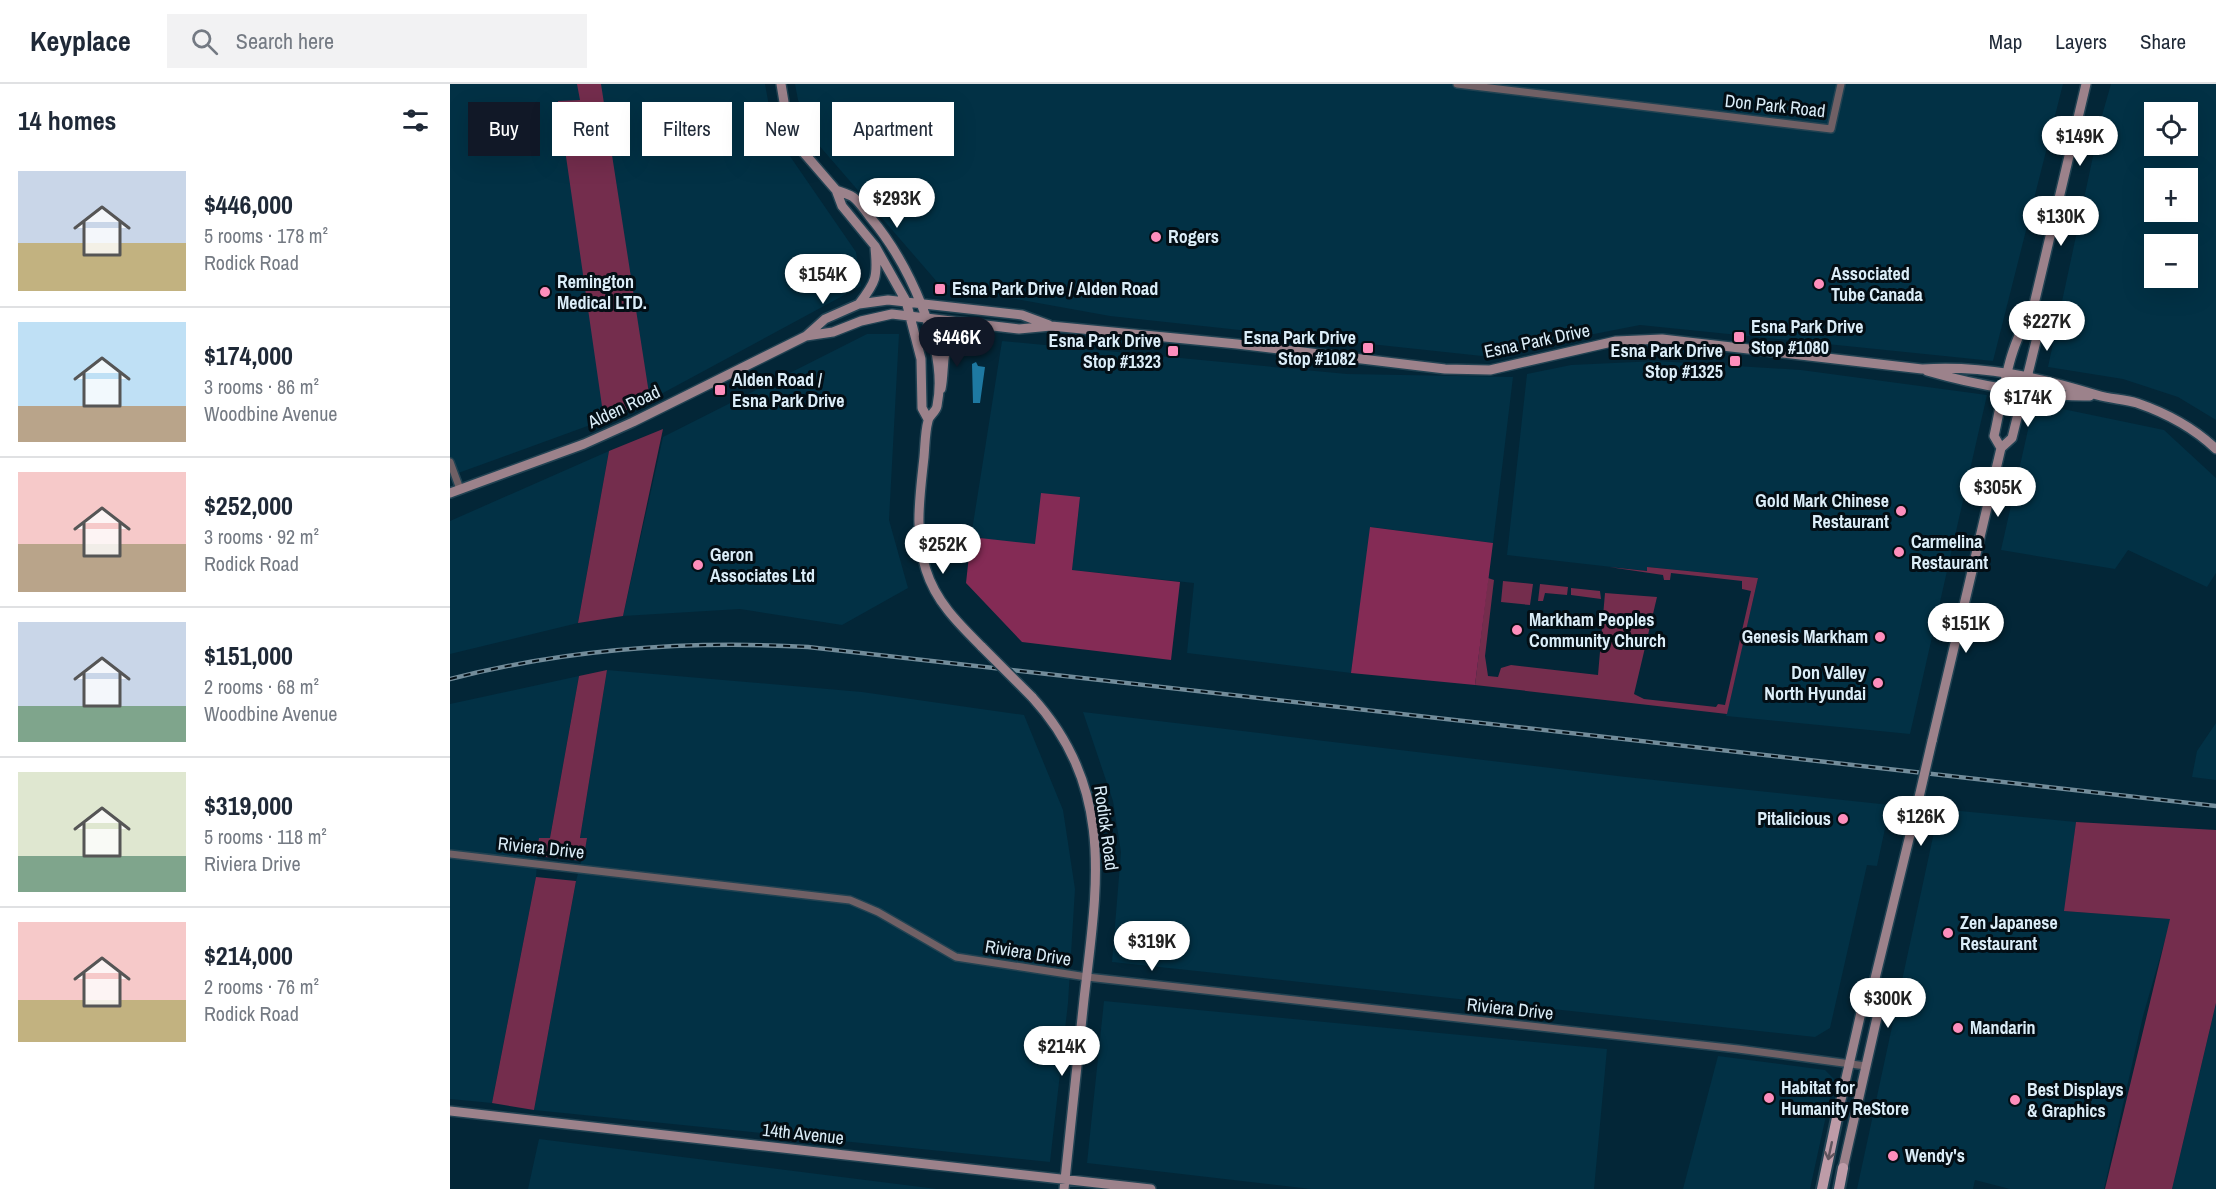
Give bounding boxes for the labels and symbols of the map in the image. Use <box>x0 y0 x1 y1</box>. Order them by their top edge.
street label: Don Park Road <box>1724 88 1827 123</box>
pin: $149K <box>2038 116 2122 167</box>
pin: $293K <box>855 178 939 229</box>
pin: $130K <box>2019 196 2103 247</box>
place label: Rogers <box>1168 224 1219 249</box>
marker: Rogers <box>1149 230 1163 244</box>
pin: $154K <box>781 254 865 305</box>
place label: Associated Tube Canada <box>1831 261 1923 307</box>
place label: Remington Medical LTD. <box>557 269 647 315</box>
place label: Esna Park Drive / Alden Road <box>952 276 1158 301</box>
marker: Associated Tube Canada <box>1812 277 1826 291</box>
marker: Esna Park Drive / Alden Road <box>933 282 947 296</box>
marker: Remington Medical LTD. <box>538 285 552 299</box>
pin: $227K <box>2005 301 2089 352</box>
place label: Esna Park Drive Stop #1080 <box>1751 314 1863 360</box>
pin: $446K <box>915 317 999 368</box>
street label: Esna Park Drive <box>1482 317 1592 364</box>
place label: Esna Park Drive Stop #1082 <box>1244 325 1356 371</box>
place label: Esna Park Drive Stop #1323 <box>1049 328 1161 374</box>
marker: Esna Park Drive Stop #1080 <box>1732 330 1746 344</box>
place label: Esna Park Drive Stop #1325 <box>1611 338 1723 384</box>
marker: Esna Park Drive Stop #1082 <box>1361 341 1375 355</box>
marker: Esna Park Drive Stop #1323 <box>1166 344 1180 358</box>
marker: Esna Park Drive Stop #1325 <box>1728 354 1742 368</box>
place label: Alden Road / Esna Park Drive <box>732 367 844 413</box>
pin: $174K <box>1986 377 2070 428</box>
street label: Alden Road <box>583 379 664 435</box>
marker: Alden Road / Esna Park Drive <box>713 383 727 397</box>
pin: $305K <box>1956 467 2040 518</box>
place label: Gold Mark Chinese Restaurant <box>1755 488 1889 534</box>
marker: Gold Mark Chinese Restaurant <box>1894 504 1908 518</box>
pin: $252K <box>901 524 985 575</box>
place label: Carmelina Restaurant <box>1911 529 1988 575</box>
place label: Geron Associates Ltd <box>710 542 815 588</box>
marker: Carmelina Restaurant <box>1892 545 1906 559</box>
marker: Geron Associates Ltd <box>691 558 705 572</box>
pin: $151K <box>1924 603 2008 654</box>
place label: Markham Peoples Community Church <box>1529 607 1666 653</box>
marker: Markham Peoples Community Church <box>1510 623 1524 637</box>
place label: Genesis Markham <box>1742 624 1868 649</box>
marker: Genesis Markham <box>1873 630 1887 644</box>
place label: Don Valley North Hyundai <box>1764 660 1867 706</box>
marker: Don Valley North Hyundai <box>1871 676 1885 690</box>
street label: Rodick Road <box>1088 784 1125 872</box>
pin: $126K <box>1879 796 1963 847</box>
place label: Pitalicious <box>1757 806 1831 831</box>
marker: Pitalicious <box>1836 812 1850 826</box>
street label: Riviera Drive <box>497 831 586 864</box>
place label: Zen Japanese Restaurant <box>1960 910 2058 956</box>
pin: $319K <box>1110 921 1194 972</box>
marker: Zen Japanese Restaurant <box>1941 926 1955 940</box>
street label: Riviera Drive <box>983 933 1073 972</box>
pin: $300K <box>1846 978 1930 1029</box>
street label: Riviera Drive <box>1466 992 1555 1025</box>
place label: Mandarin <box>1970 1015 2036 1040</box>
marker: Mandarin <box>1951 1021 1965 1035</box>
pin: $214K <box>1020 1026 1104 1077</box>
place label: Habitat for Humanity ReStore <box>1781 1075 1909 1121</box>
place label: Best Displays & Graphics <box>2027 1077 2124 1123</box>
marker: Habitat for Humanity ReStore <box>1762 1091 1776 1105</box>
marker: Best Displays & Graphics <box>2008 1093 2022 1107</box>
street label: 14th Avenue <box>761 1117 845 1150</box>
one-way arrow <box>1824 1141 1835 1160</box>
place label: Wendy's <box>1905 1143 1965 1168</box>
marker: Wendy's <box>1886 1149 1900 1163</box>

